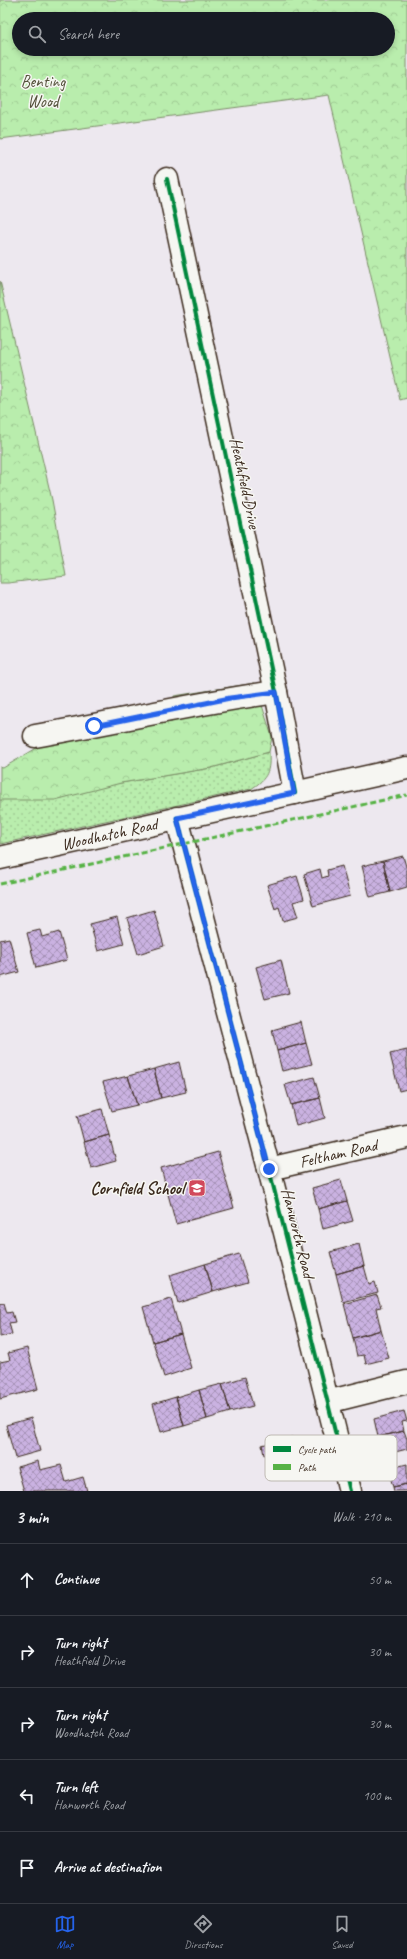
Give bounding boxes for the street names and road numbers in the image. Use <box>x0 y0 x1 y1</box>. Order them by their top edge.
street label: Heathfield Drive <box>225 436 265 532</box>
street label: Woodhatch Road <box>59 813 162 855</box>
street label: Feltham Road <box>297 1133 382 1172</box>
street label: Hanworth Road <box>277 1186 320 1282</box>

